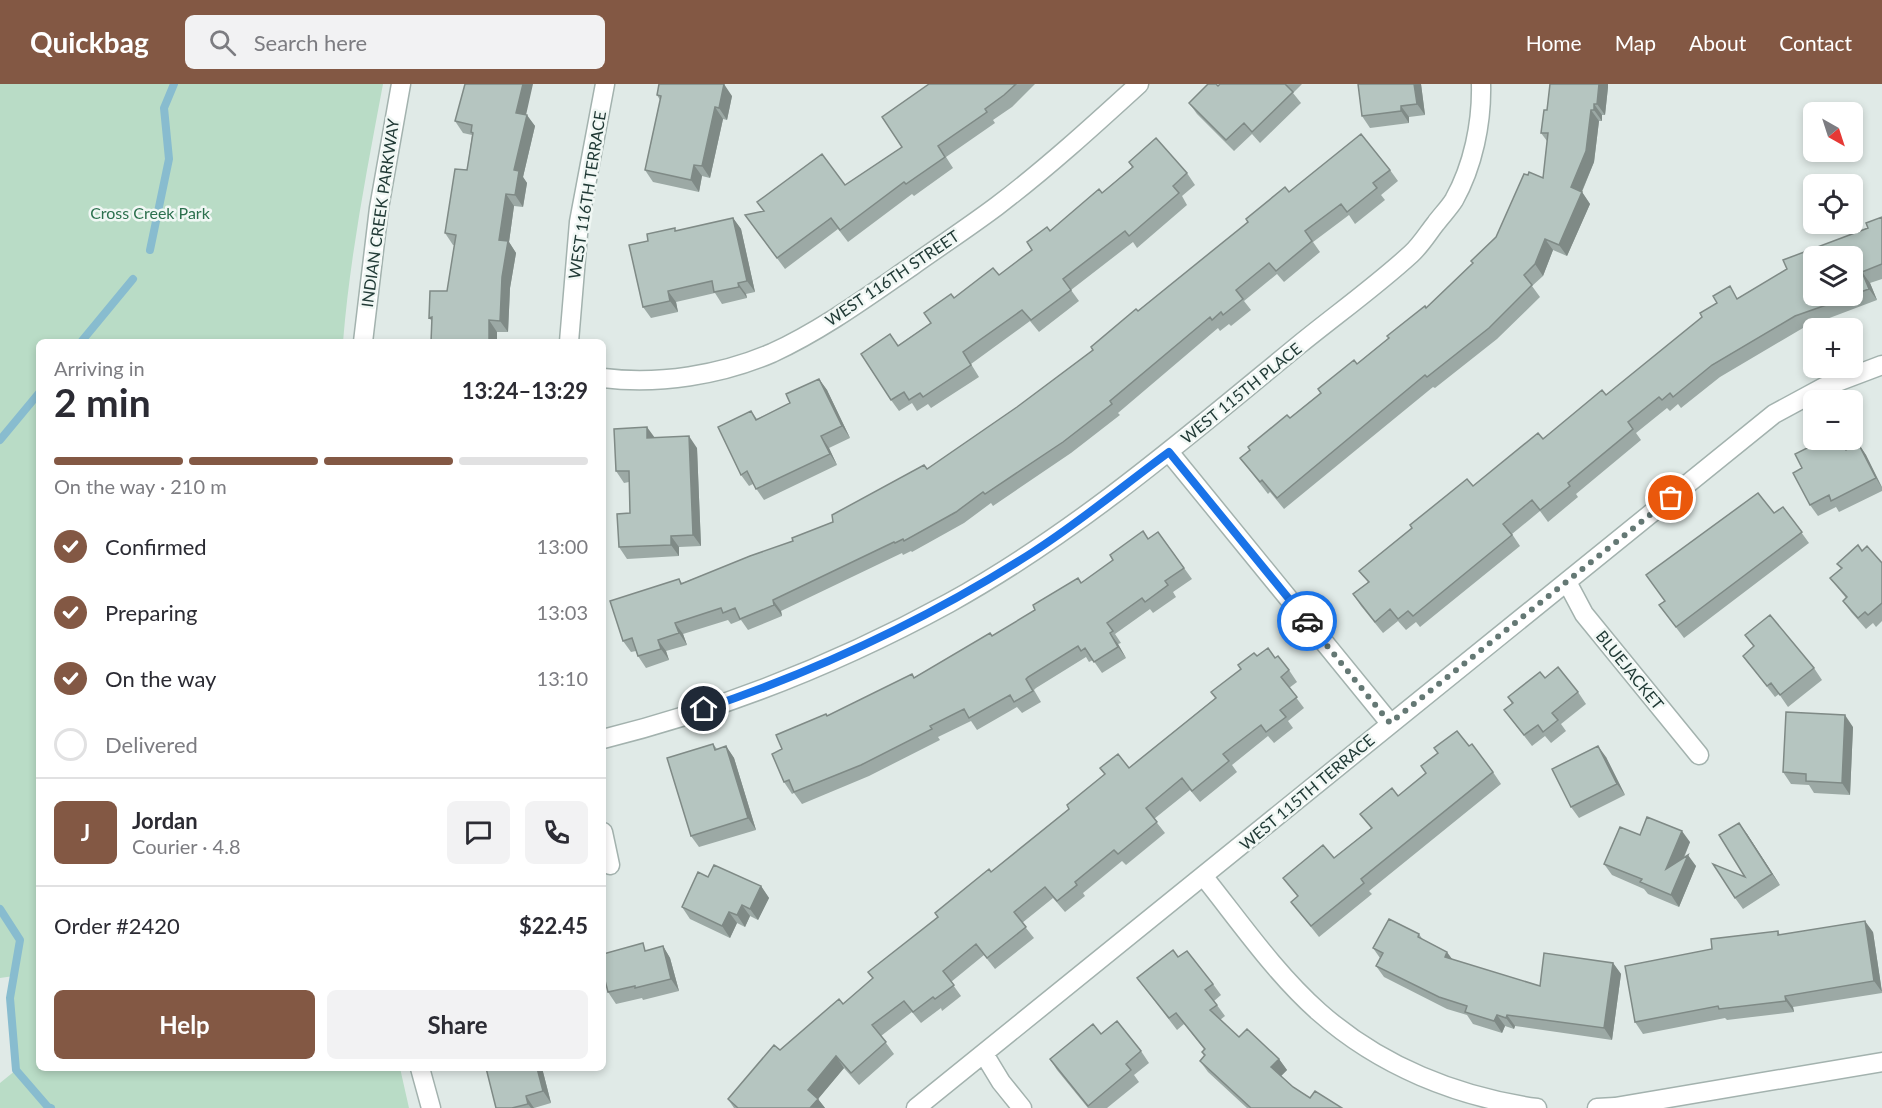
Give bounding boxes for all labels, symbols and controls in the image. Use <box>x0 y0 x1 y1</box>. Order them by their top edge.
search box <box>185 15 605 69</box>
text: Quickbag <box>30 25 149 59</box>
icon: search <box>206 26 239 59</box>
text: Search here <box>254 29 367 56</box>
text: Home <box>1526 30 1582 55</box>
text: Map <box>1615 30 1656 55</box>
text: About <box>1689 30 1746 55</box>
text: Contact <box>1779 30 1852 55</box>
north arrow <box>1803 102 1863 162</box>
map controls <box>1803 102 1863 450</box>
street label: WEST 116TH TERRACE <box>564 110 609 280</box>
street label: INDIAN CREEK PARKWAY <box>357 117 402 308</box>
button: locate <box>1803 174 1863 234</box>
park label: Cross Creek Park <box>90 203 211 222</box>
street label: WEST 116TH STREET <box>821 225 963 329</box>
button: layers <box>1803 246 1863 306</box>
button: + <box>1803 318 1863 378</box>
street label: WEST 115TH PLACE <box>1177 338 1305 447</box>
text: Arriving in <box>54 356 145 380</box>
text: 13:24–13:29 <box>462 377 588 404</box>
text: 2 min <box>54 379 151 425</box>
button: − <box>1803 390 1863 450</box>
pin <box>1645 472 1696 523</box>
text: On the way · 210 m <box>54 474 227 498</box>
icon: bag <box>1654 481 1687 514</box>
icon: check <box>54 530 87 563</box>
text: Confirmed <box>105 533 207 560</box>
text: 13:00 <box>537 534 588 558</box>
courier <box>1277 591 1337 651</box>
icon: check <box>54 596 87 629</box>
text: Preparing <box>105 599 197 626</box>
text: 13:03 <box>537 600 588 624</box>
icon: car <box>1291 605 1324 638</box>
street label: BLUEJACKET <box>1593 626 1668 713</box>
icon: check <box>54 662 87 695</box>
text: On the way <box>105 665 216 692</box>
text: 13:10 <box>537 666 588 690</box>
pin <box>678 683 729 734</box>
icon: home <box>687 692 720 725</box>
street label: WEST 115TH TERRACE <box>1236 730 1378 853</box>
text: Delivered <box>105 731 198 758</box>
button: chat <box>447 801 510 864</box>
button: phone <box>525 801 588 864</box>
text: Jordan <box>132 807 198 834</box>
text: J <box>81 819 90 846</box>
text: Courier · 4.8 <box>132 834 241 858</box>
text: Order #2420 <box>54 912 180 939</box>
text: $22.45 <box>519 912 588 939</box>
button: Help <box>54 990 315 1059</box>
button: Share <box>327 990 588 1059</box>

